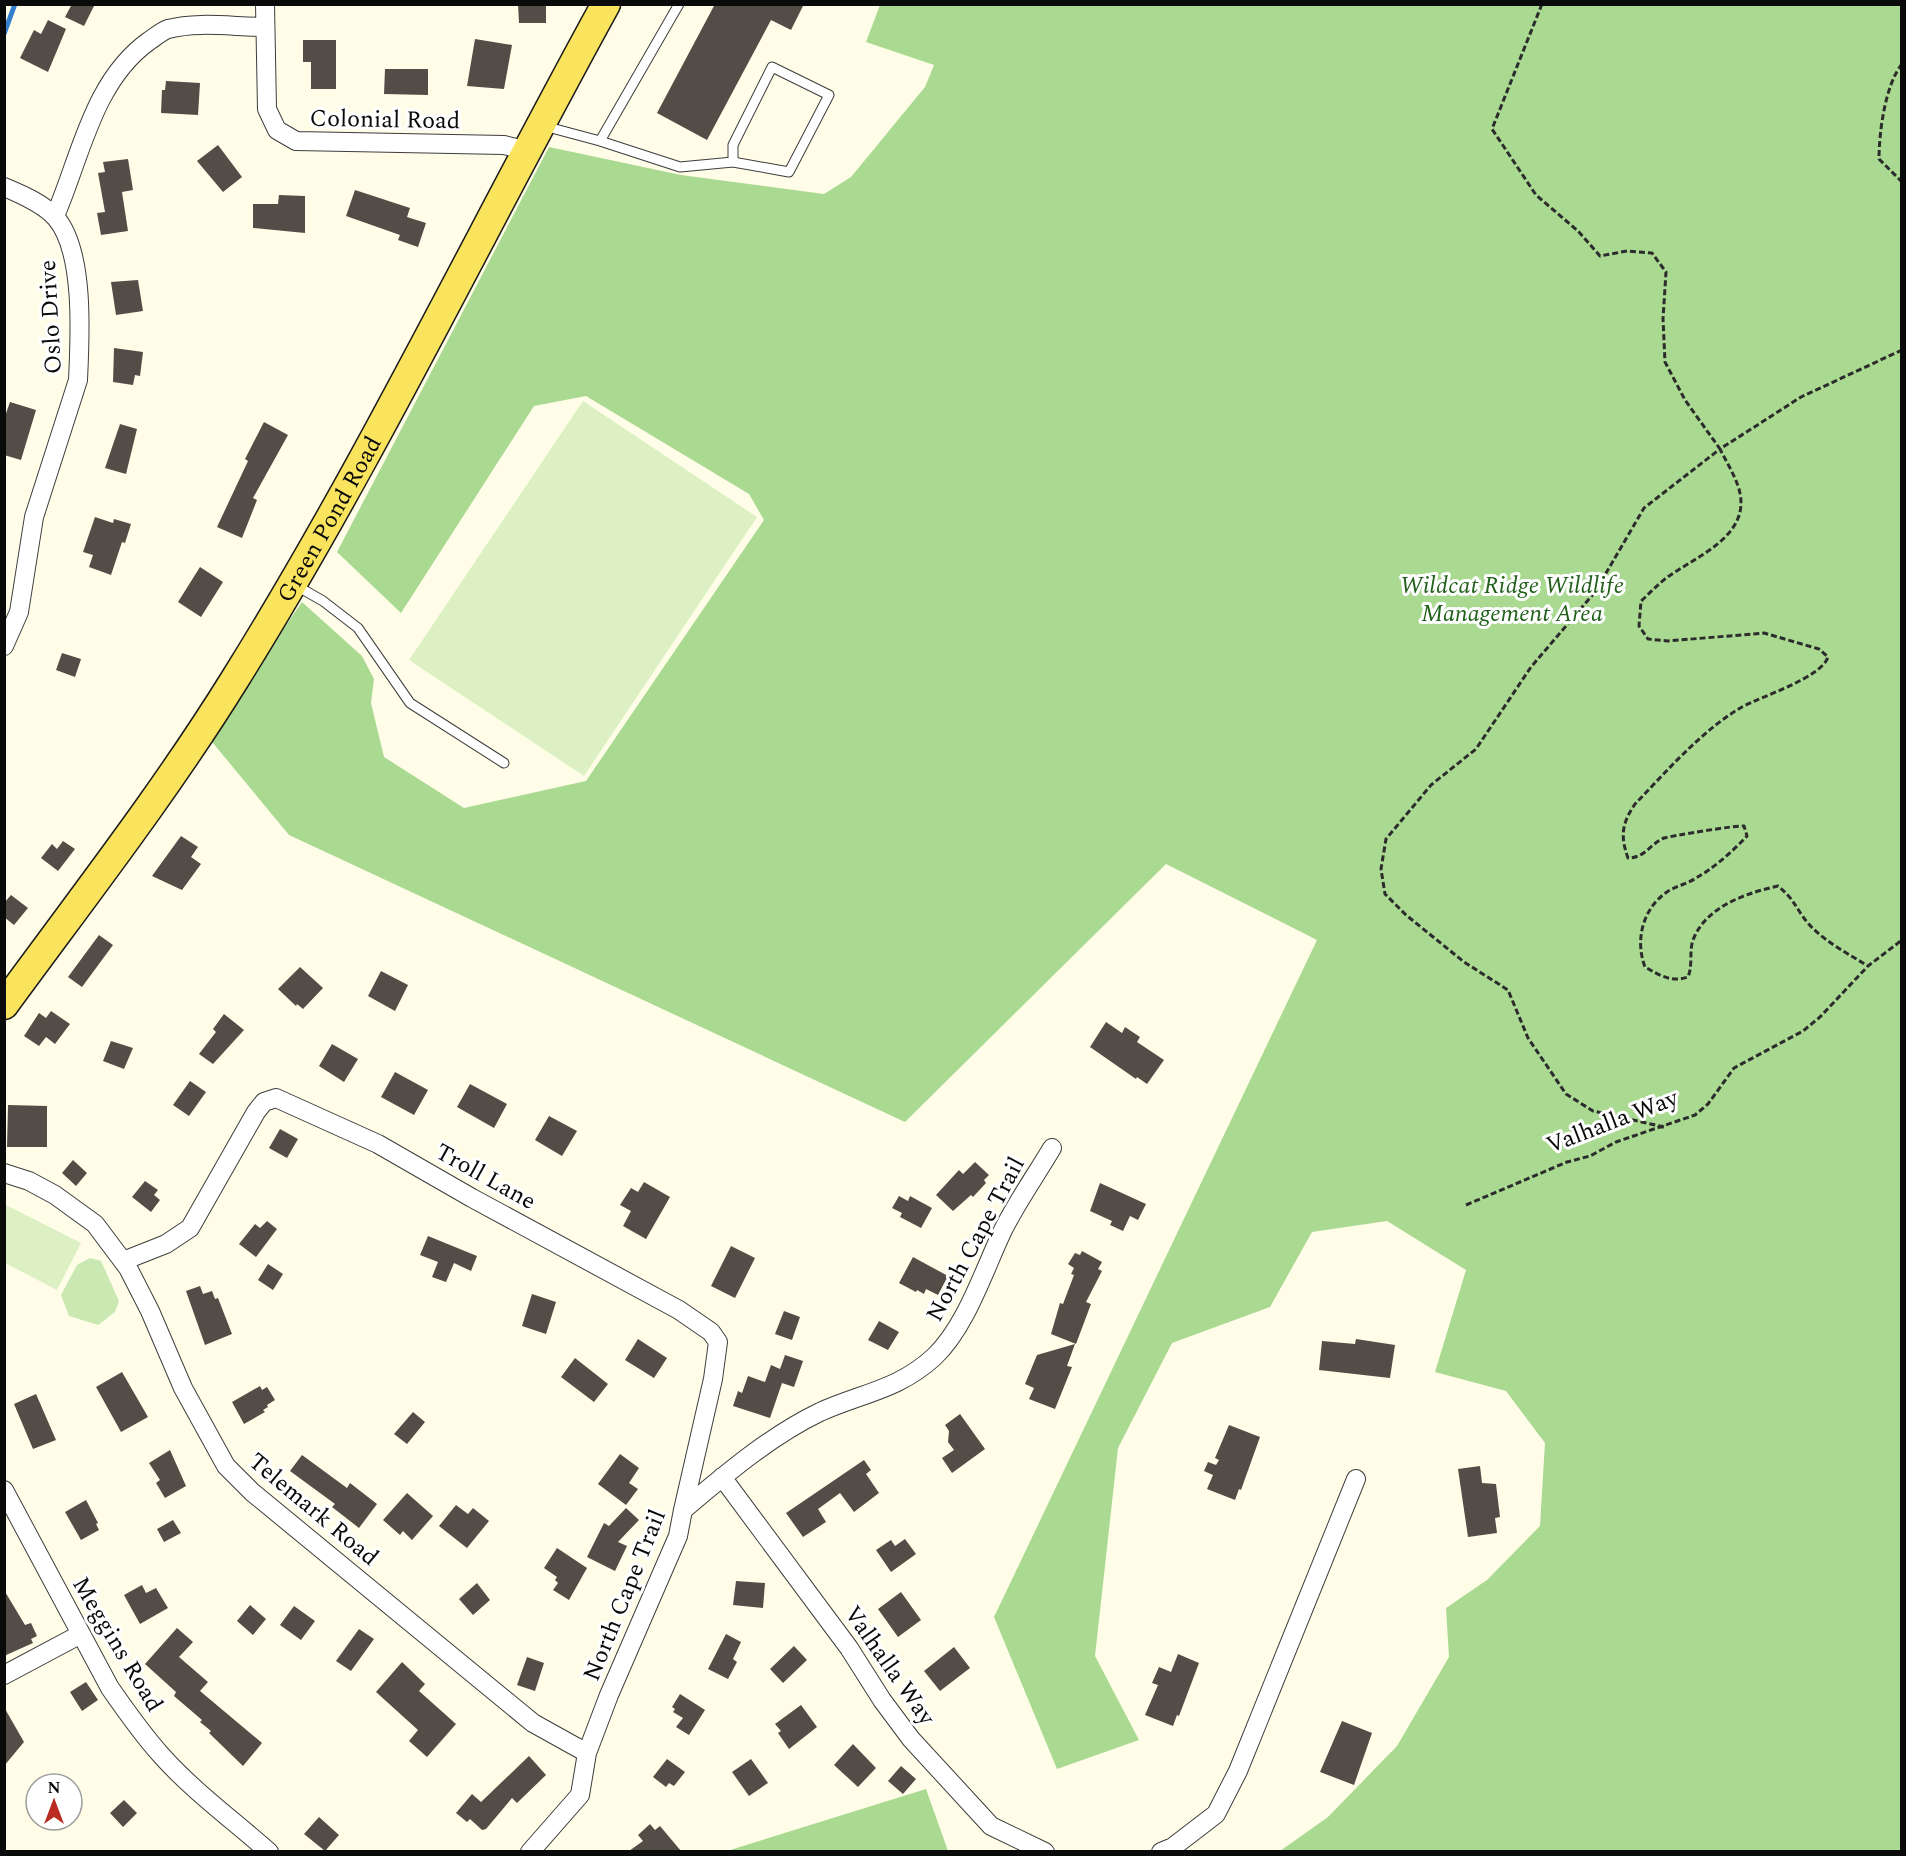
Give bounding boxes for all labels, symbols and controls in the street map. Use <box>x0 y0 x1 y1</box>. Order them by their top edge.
street label: Colonial Road <box>309 101 461 139</box>
street label: Oslo Drive <box>30 259 72 375</box>
street label: Green Pond Road <box>268 430 391 610</box>
park label: Wildcat Ridge Wildlife Management Area <box>1400 568 1624 632</box>
street label: Valhalla Way <box>1541 1080 1685 1164</box>
street label: Troll Lane <box>428 1134 543 1219</box>
street label: North Cape Trail <box>917 1151 1035 1328</box>
street label: Telemark Road <box>240 1444 386 1575</box>
street label: North Cape Trail <box>574 1504 676 1687</box>
street label: Meggins Road <box>62 1570 172 1719</box>
street label: Valhalla Way <box>835 1598 945 1734</box>
north arrow <box>24 1772 84 1832</box>
text: N <box>47 1776 61 1800</box>

